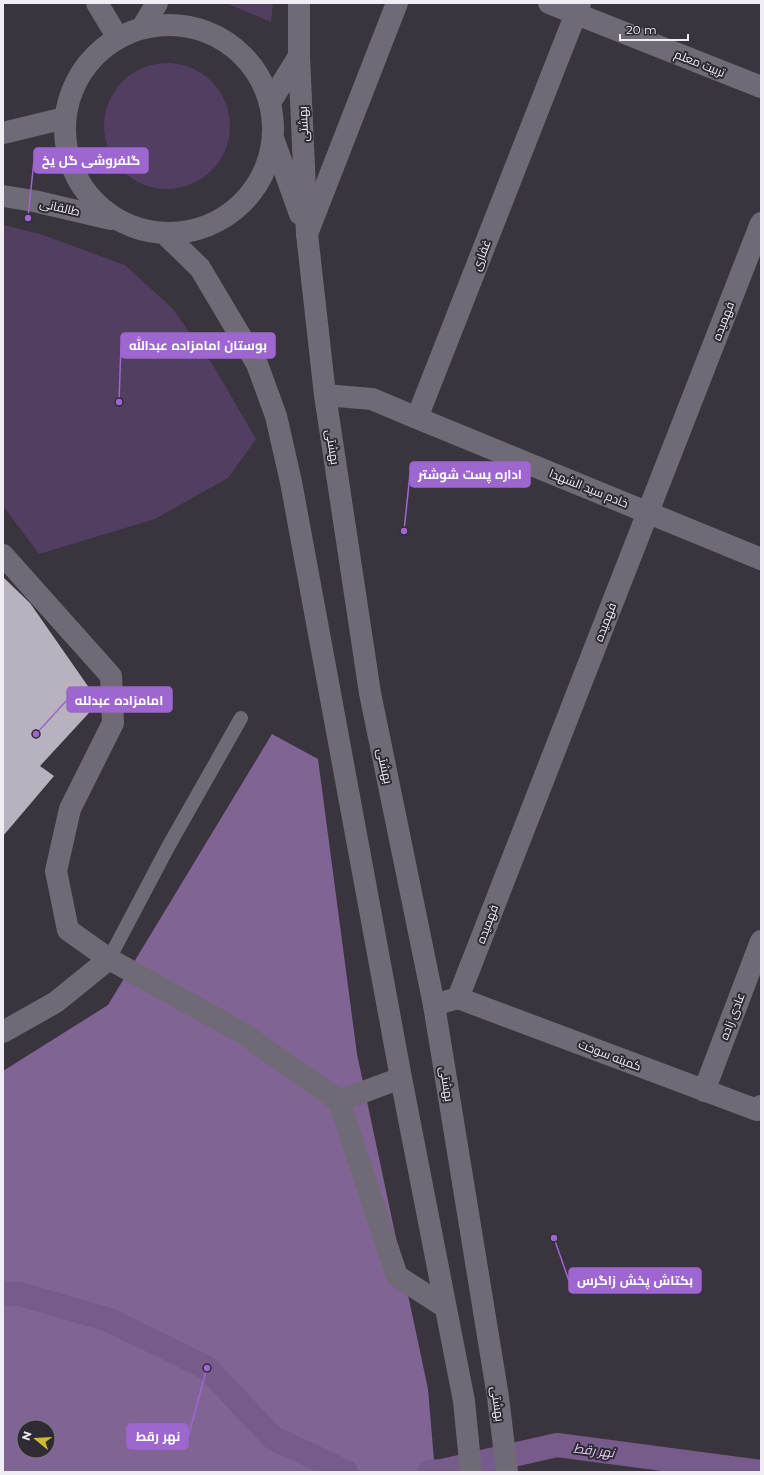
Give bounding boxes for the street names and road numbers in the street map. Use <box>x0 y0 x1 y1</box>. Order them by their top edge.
street label: تربیت معلم <box>672 46 728 81</box>
street label: بهشتی <box>295 106 311 142</box>
street label: طالقانی <box>38 195 82 219</box>
street label: غفاری <box>468 237 494 273</box>
street label: فهمیده <box>709 300 737 342</box>
street label: بهشتی <box>323 428 343 466</box>
street label: خادم سید الشهدا <box>547 465 631 512</box>
street label: فهمیده <box>591 601 619 643</box>
street label: بهشتی <box>374 747 396 785</box>
street label: فهمیده <box>473 903 501 945</box>
street label: عادی زاده <box>716 990 748 1042</box>
street label: کمیته سوخت <box>576 1036 644 1074</box>
street label: بهشتی <box>437 1065 457 1103</box>
street label: بهشتی <box>488 1385 508 1423</box>

